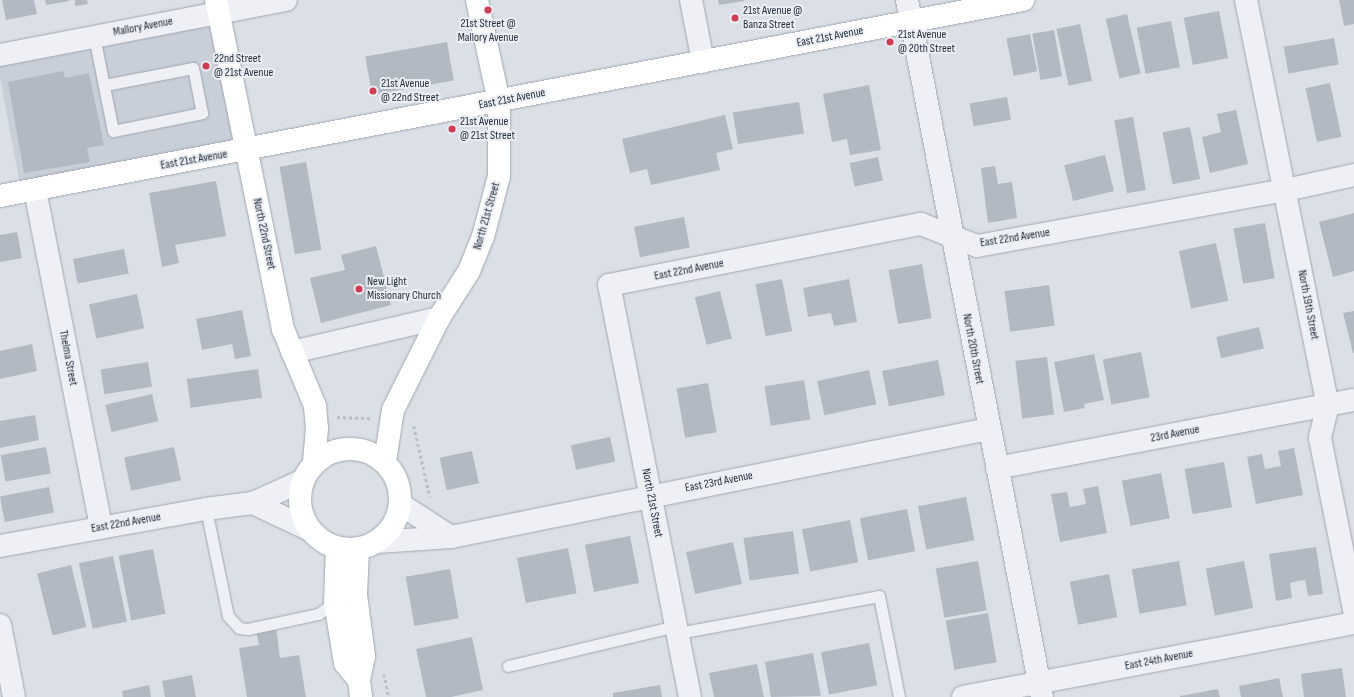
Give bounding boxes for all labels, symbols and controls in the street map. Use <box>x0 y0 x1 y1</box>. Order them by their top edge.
place label: 21st Avenue @ Banza Street <box>743 4 802 32</box>
marker: 21st Street @ Mallory Avenue <box>483 5 493 15</box>
marker: 21st Avenue @ Banza Street <box>730 13 740 23</box>
street label: Mallory Avenue <box>112 14 174 40</box>
place label: 21st Street @ Mallory Avenue <box>458 17 518 45</box>
street label: East 21st Avenue <box>795 23 865 51</box>
place label: 21st Avenue @ 20th Street <box>898 28 955 56</box>
marker: 21st Avenue @ 20th Street <box>885 37 895 47</box>
place label: 22nd Street @ 21st Avenue <box>214 52 273 80</box>
marker: 22nd Street @ 21st Avenue <box>201 61 211 71</box>
place label: 21st Avenue @ 22nd Street <box>381 77 439 105</box>
street label: East 21st Avenue <box>477 85 547 113</box>
marker: 21st Avenue @ 22nd Street <box>368 86 378 96</box>
place label: 21st Avenue @ 21st Street <box>460 115 515 143</box>
marker: 21st Avenue @ 21st Street <box>447 124 457 134</box>
street label: East 21st Avenue <box>159 147 229 173</box>
street label: North 21st Street <box>470 180 504 252</box>
street label: North 22nd Street <box>249 197 279 271</box>
street label: East 22nd Avenue <box>979 225 1051 251</box>
street label: East 22nd Avenue <box>653 256 725 284</box>
street label: North 19th Street <box>1294 269 1322 341</box>
place label: New Light Missionary Church <box>367 275 441 303</box>
marker: New Light Missionary Church <box>354 284 364 294</box>
street label: North 20th Street <box>959 312 987 386</box>
street label: Thelma Street <box>56 329 80 387</box>
street label: 23rd Avenue <box>1149 422 1201 446</box>
street label: North 21st Street <box>638 467 666 539</box>
street label: East 23rd Avenue <box>684 468 754 496</box>
street label: East 22nd Avenue <box>90 510 162 536</box>
street label: East 24th Avenue <box>1124 646 1194 674</box>

